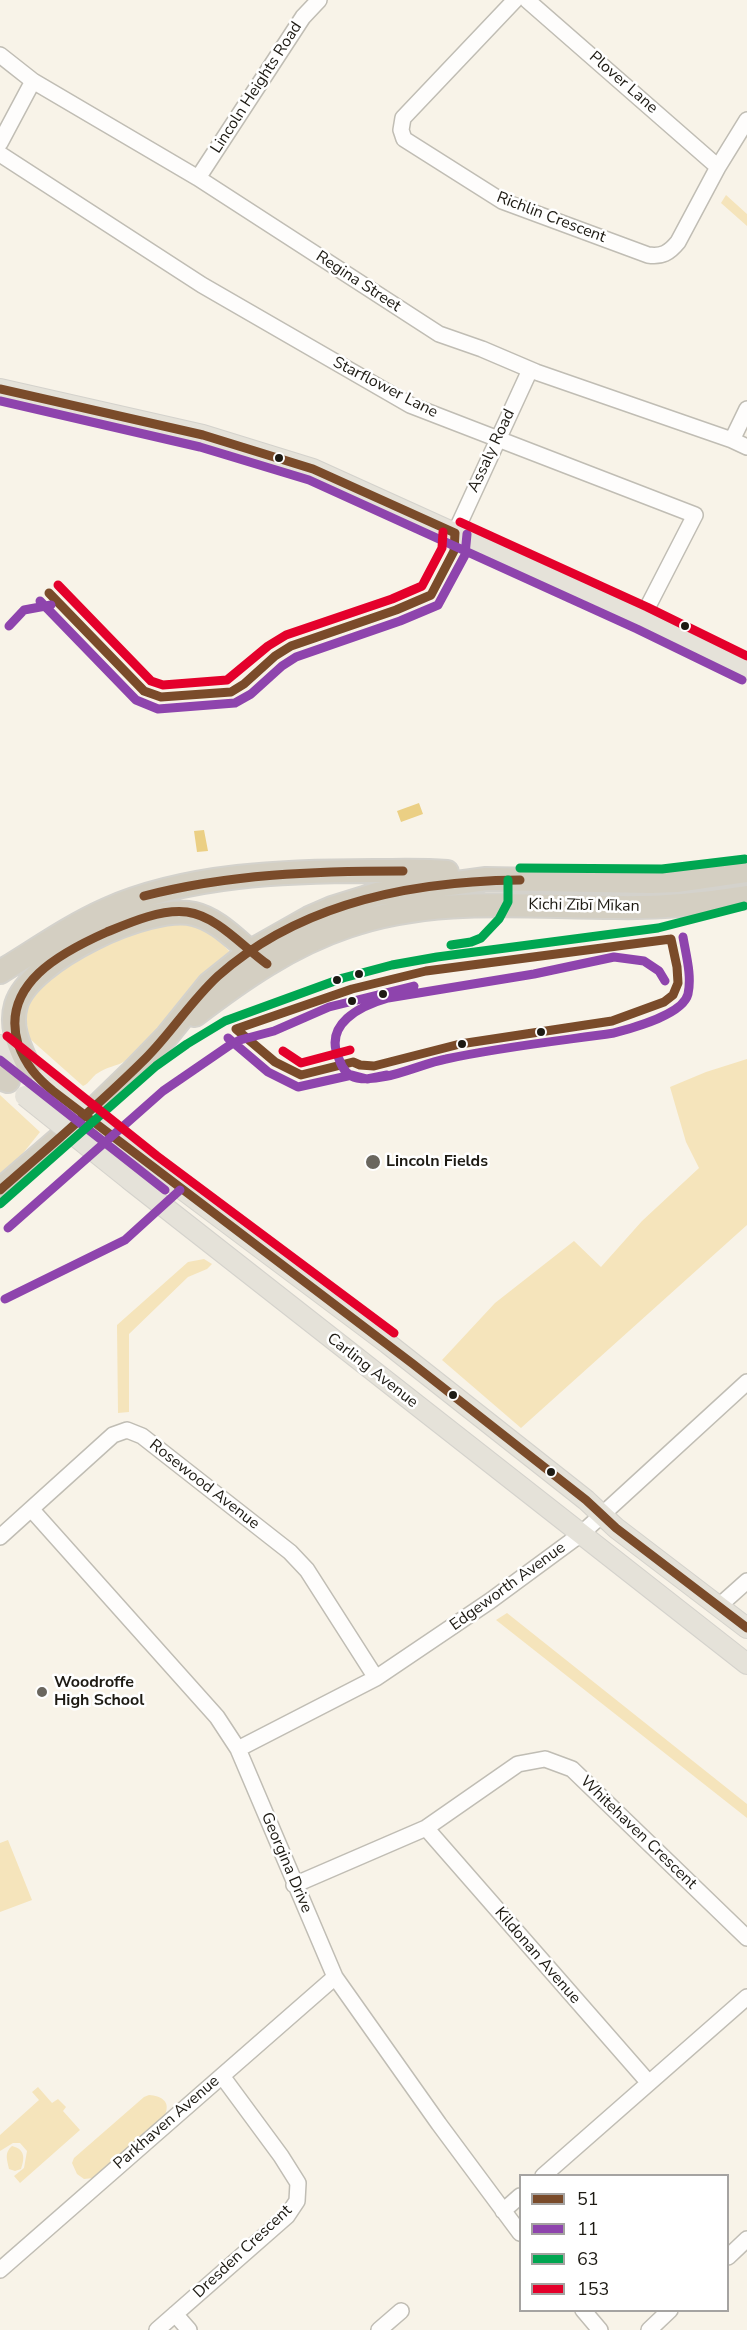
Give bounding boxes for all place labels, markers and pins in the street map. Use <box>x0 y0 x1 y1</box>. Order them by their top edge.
unlabelled marker <box>273 452 285 464</box>
unlabelled marker <box>679 620 691 632</box>
unlabelled marker <box>353 968 365 980</box>
unlabelled marker <box>331 974 343 986</box>
unlabelled marker <box>377 988 389 1000</box>
unlabelled marker <box>346 995 358 1007</box>
unlabelled marker <box>535 1026 547 1038</box>
unlabelled marker <box>456 1038 468 1050</box>
place label: Lincoln Fields <box>386 1152 488 1172</box>
marker: Lincoln Fields <box>364 1153 382 1171</box>
unlabelled marker <box>447 1389 459 1401</box>
unlabelled marker <box>545 1466 557 1478</box>
place label: Woodroffe High School <box>54 1673 144 1711</box>
marker: Woodroffe High School <box>35 1685 49 1699</box>

